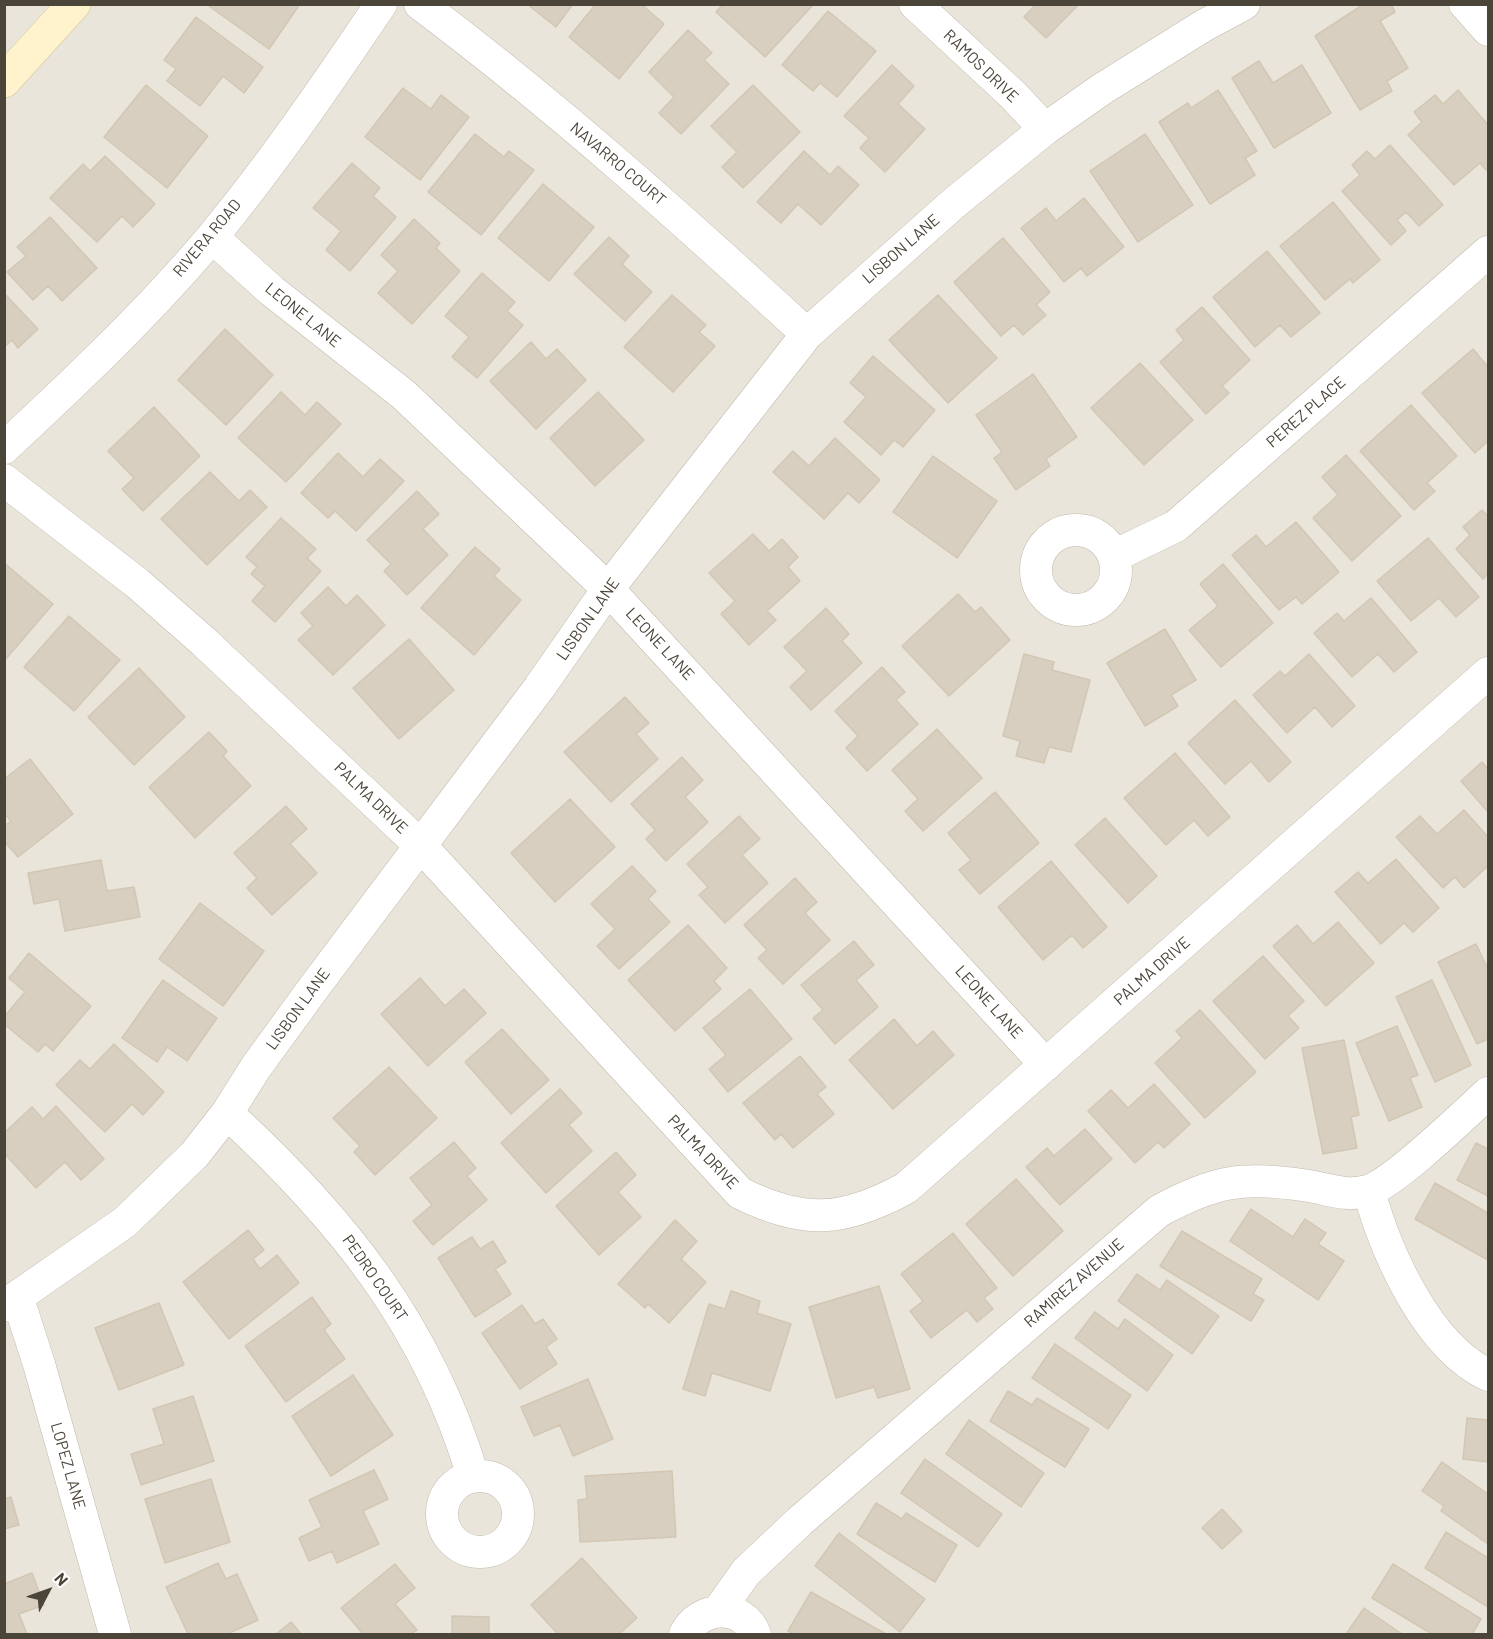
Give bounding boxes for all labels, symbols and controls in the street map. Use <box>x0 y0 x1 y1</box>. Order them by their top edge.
street label: RAMOS DRIVE <box>940 25 1022 107</box>
street label: NAVARRO COURT <box>566 118 670 210</box>
street label: RIVERA ROAD <box>169 195 245 281</box>
street label: LISBON LANE <box>858 210 944 288</box>
street label: LEONE LANE <box>261 279 345 351</box>
street label: PEREZ PLACE <box>1262 372 1350 452</box>
street label: LISBON LANE <box>553 574 623 664</box>
street label: LEONE LANE <box>622 604 698 684</box>
street label: PALMA DRIVE <box>330 758 412 838</box>
street label: PALMA DRIVE <box>1110 933 1194 1009</box>
street label: LEONE LANE <box>951 961 1027 1043</box>
street label: LISBON LANE <box>262 964 334 1054</box>
street label: PALMA DRIVE <box>664 1111 742 1193</box>
street label: PEDRO COURT <box>338 1231 412 1325</box>
street label: RAMIREZ AVENUE <box>1020 1234 1128 1332</box>
street label: LOPEZ LANE <box>46 1420 90 1512</box>
north arrow <box>18 1561 78 1621</box>
text: N <box>51 1569 73 1589</box>

